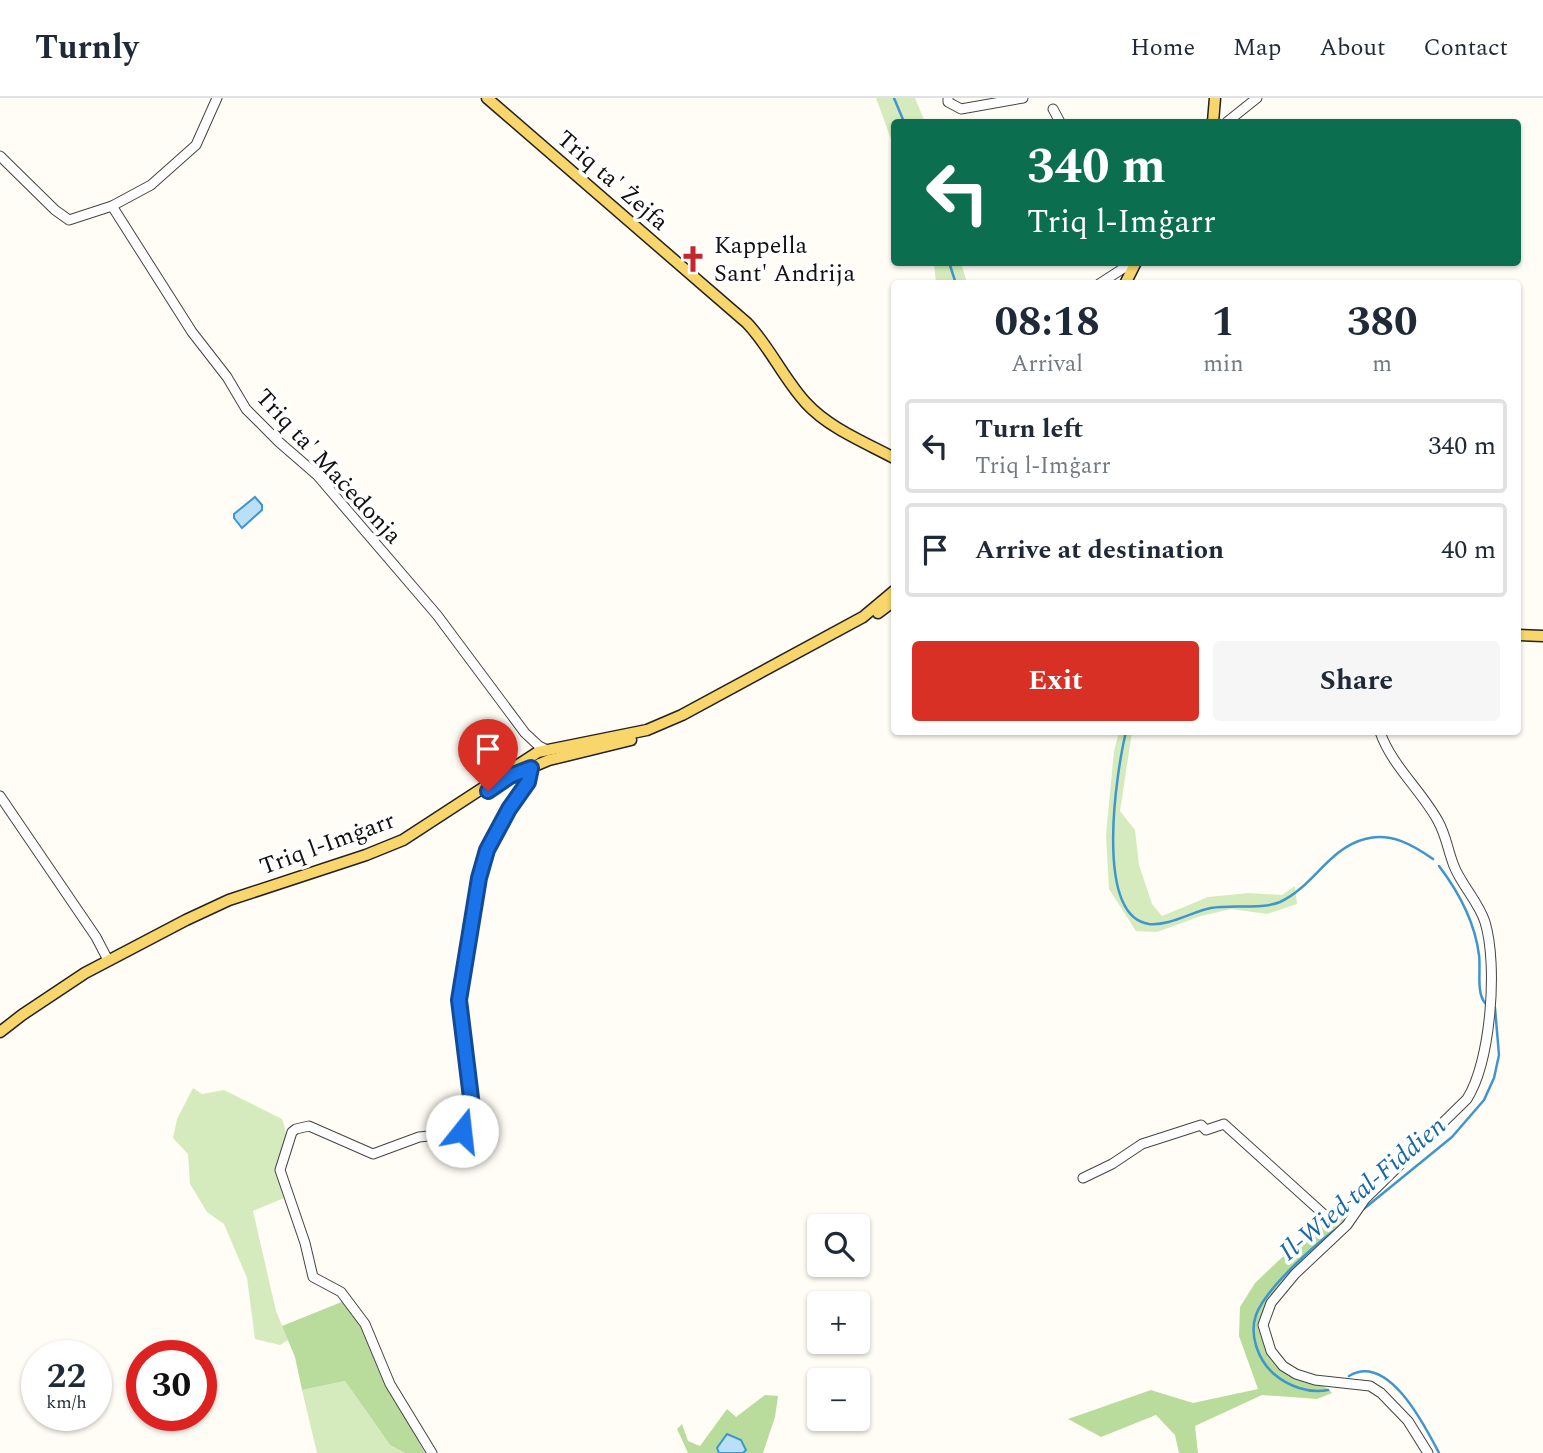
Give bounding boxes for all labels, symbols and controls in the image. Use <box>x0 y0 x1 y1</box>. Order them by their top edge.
text: Turnly <box>35 23 138 73</box>
text: Home <box>1130 30 1195 66</box>
text: Map <box>1233 30 1281 66</box>
text: About <box>1319 30 1385 66</box>
text: Contact <box>1423 30 1508 66</box>
street label: Triq ta' Żejfa <box>548 122 677 240</box>
text: 340 m <box>1027 130 1166 205</box>
icon: left <box>912 147 1003 238</box>
text: Triq l-Imġarr <box>1027 198 1216 247</box>
place label: Kappella Sant' Andrija <box>714 228 855 292</box>
church icon: Kappella Sant' Andrija <box>678 244 708 274</box>
text: 08:18 <box>994 291 1100 354</box>
text: 1 <box>1212 291 1235 354</box>
text: 380 <box>1347 291 1418 354</box>
text: Arrival <box>1011 347 1083 382</box>
text: min <box>1203 347 1244 382</box>
text: m <box>1372 347 1392 382</box>
street label: Triq ta' Maċedonja <box>246 381 410 553</box>
text: Turn left <box>975 409 1083 449</box>
text: 340 m <box>1428 426 1496 466</box>
icon: left <box>916 427 954 465</box>
text: Triq l-Imġarr <box>975 449 1111 484</box>
text: Arrive at destination <box>975 530 1224 570</box>
text: 40 m <box>1441 530 1496 570</box>
icon: arrive <box>916 531 954 569</box>
button: Exit <box>912 641 1199 721</box>
button: Share <box>1213 641 1500 721</box>
pin <box>458 719 518 791</box>
icon: arrive <box>469 730 507 768</box>
street label: Triq l-Imġarr <box>255 803 400 885</box>
position arrow <box>425 1094 499 1168</box>
water label: Il-Wied tal-Fiddien <box>1270 1107 1455 1271</box>
map controls <box>807 1214 870 1431</box>
button: search <box>807 1214 870 1277</box>
button: + <box>807 1291 870 1354</box>
speed limit sign: 30 <box>126 1340 217 1431</box>
text: 22 <box>47 1350 86 1403</box>
button: − <box>807 1368 870 1431</box>
text: km/h <box>46 1389 87 1416</box>

